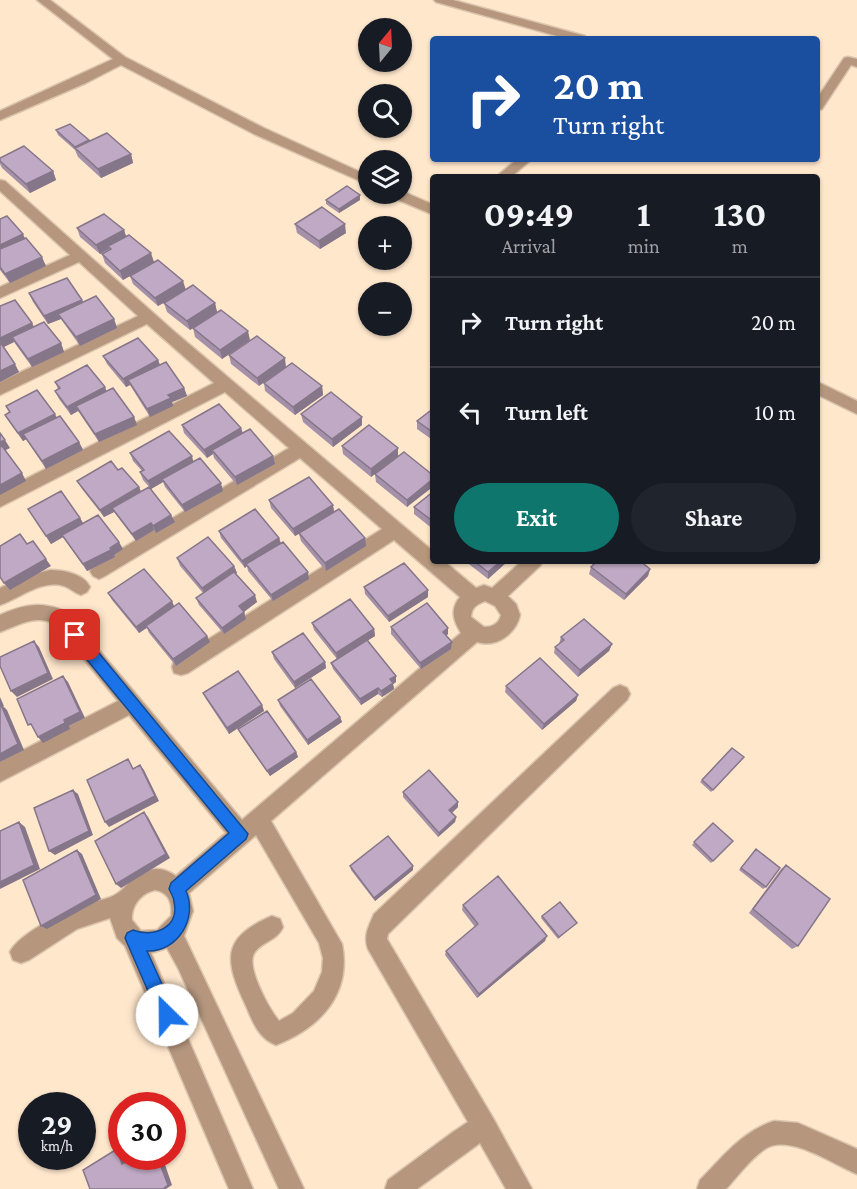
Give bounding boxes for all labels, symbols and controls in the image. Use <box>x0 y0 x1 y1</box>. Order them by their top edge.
north arrow <box>358 18 412 72</box>
map controls <box>358 18 412 336</box>
icon: right <box>454 60 532 138</box>
text: 20 m <box>553 61 644 108</box>
button: search <box>358 84 412 138</box>
text: Turn right <box>553 110 664 140</box>
button: layers <box>358 150 412 204</box>
text: 09:49 <box>484 194 574 234</box>
text: 1 <box>637 194 650 234</box>
text: 130 <box>713 194 766 234</box>
button: + <box>358 216 412 270</box>
text: Arrival <box>502 235 556 257</box>
text: min <box>628 235 660 257</box>
text: m <box>732 235 748 257</box>
button: − <box>358 282 412 336</box>
icon: right <box>454 306 487 339</box>
text: Turn right <box>505 310 603 335</box>
text: 20 m <box>751 310 796 335</box>
icon: left <box>454 396 487 429</box>
text: Turn left <box>505 400 588 425</box>
text: 10 m <box>754 400 796 425</box>
button: Exit <box>454 483 619 552</box>
button: Share <box>631 483 796 552</box>
pin <box>49 609 100 660</box>
icon: arrive <box>58 618 91 651</box>
position arrow <box>135 983 199 1047</box>
speed limit sign: 30 <box>108 1092 186 1170</box>
text: 29 <box>41 1107 73 1140</box>
text: km/h <box>41 1138 73 1154</box>

